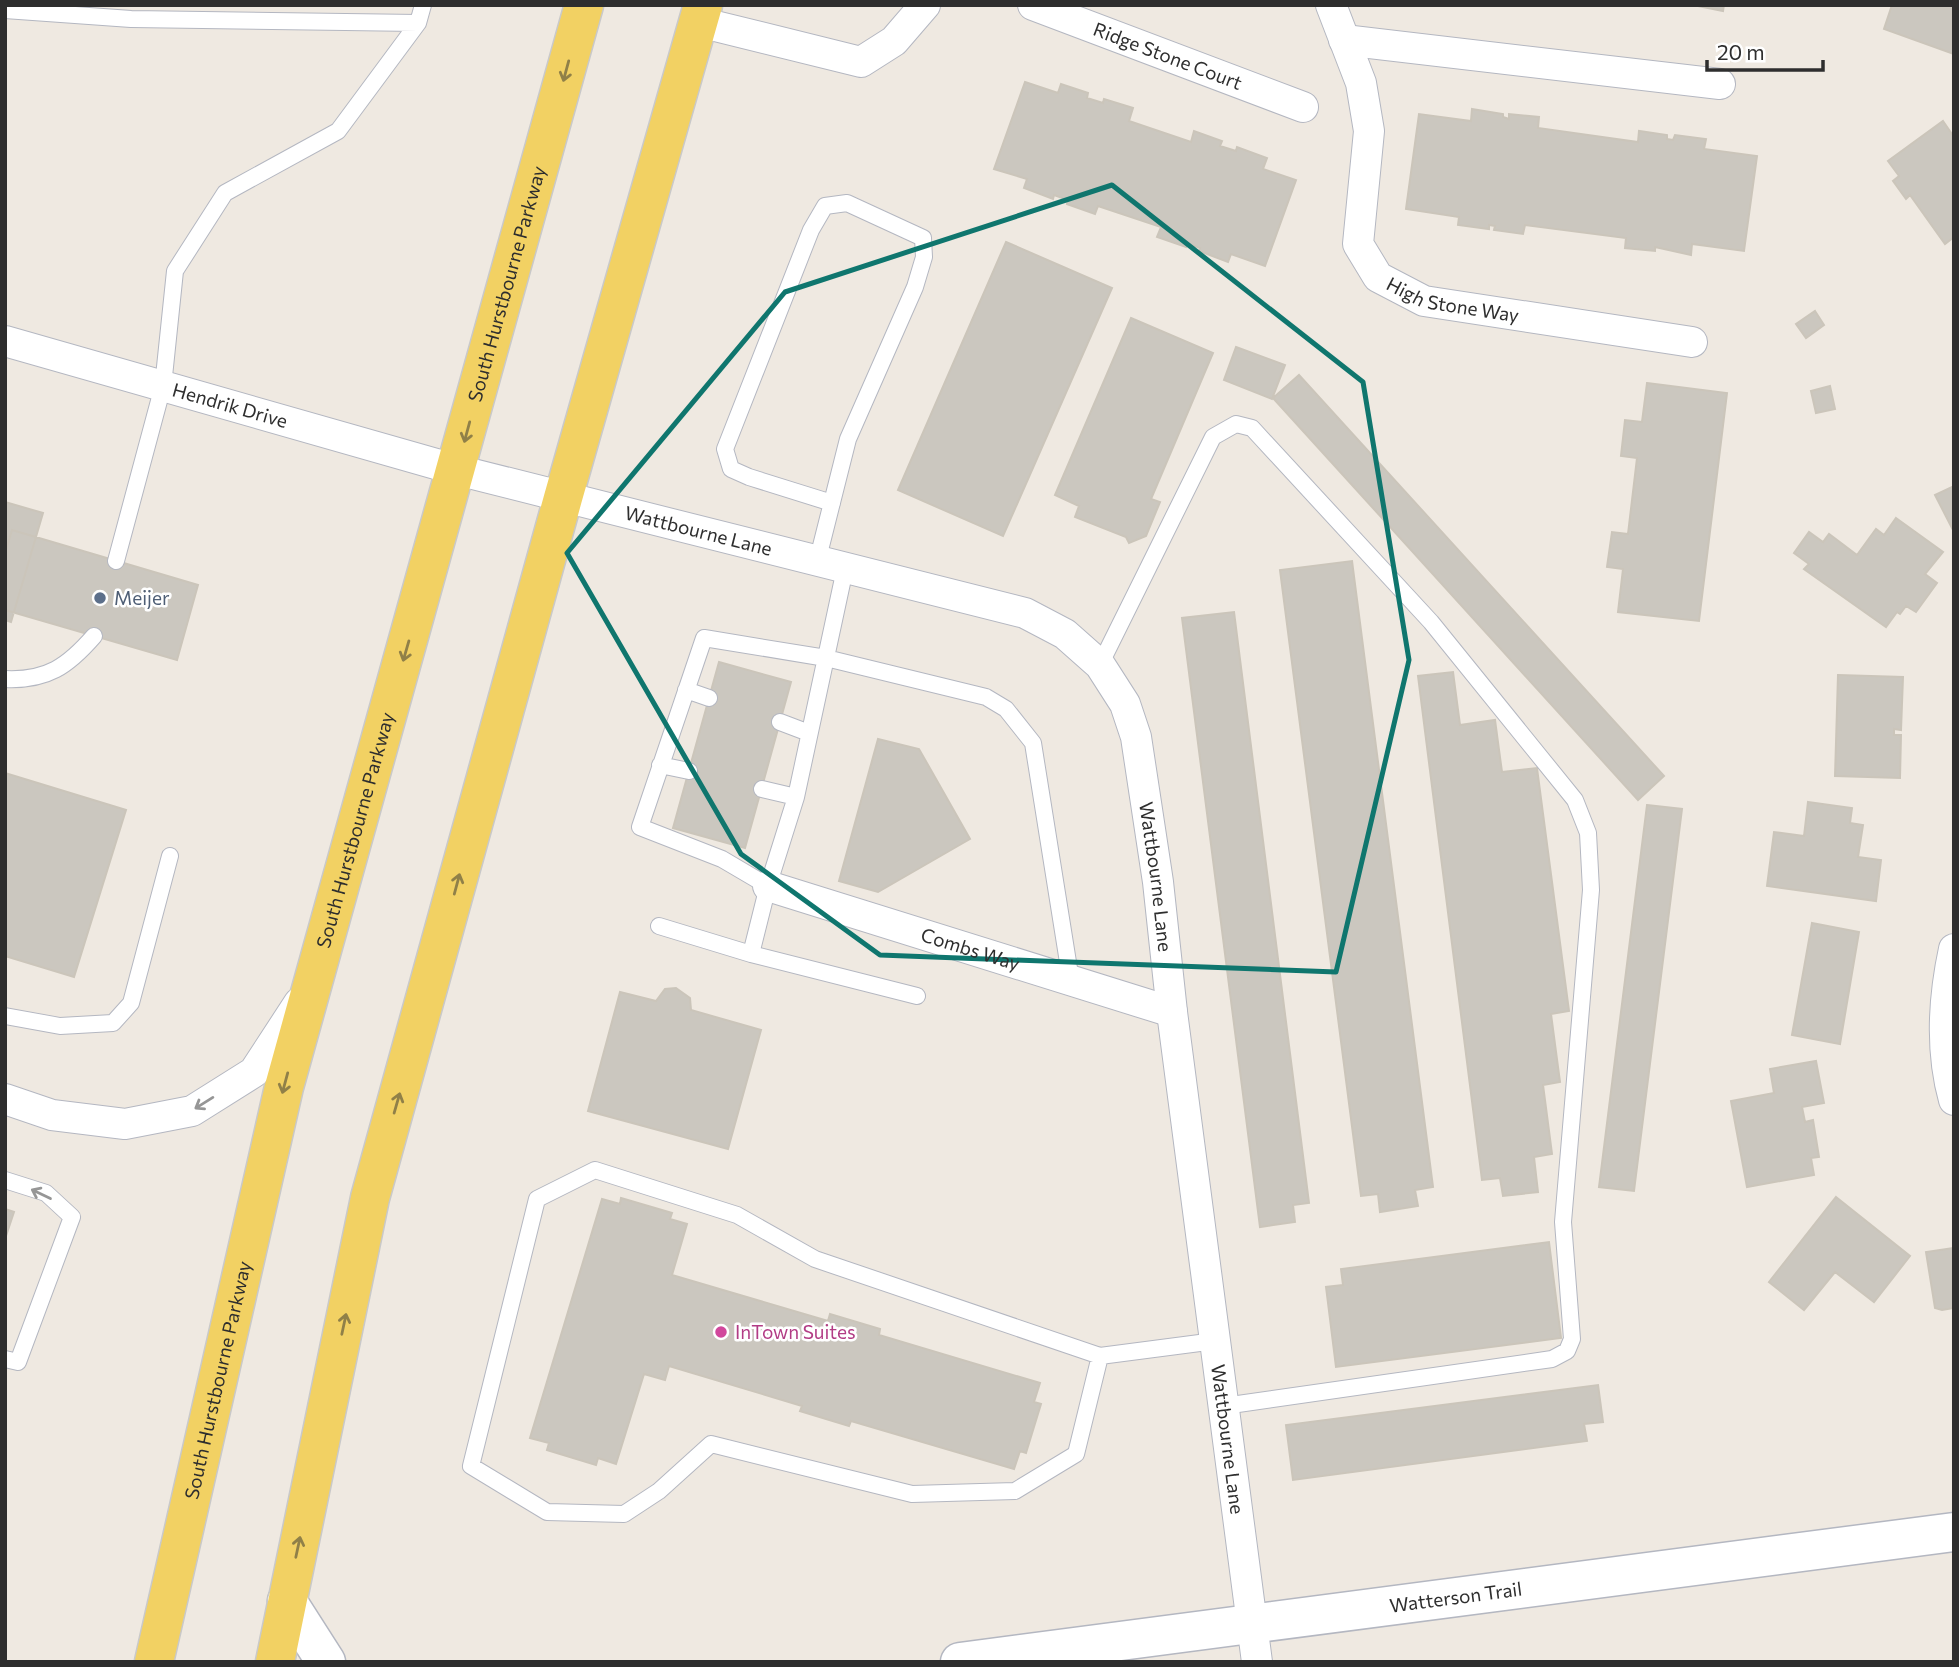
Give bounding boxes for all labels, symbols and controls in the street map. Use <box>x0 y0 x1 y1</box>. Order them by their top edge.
street label: Ridge Stone Court <box>1090 17 1246 94</box>
scale bar <box>1707 28 1822 72</box>
text: 20 m <box>1717 39 1765 64</box>
one-way arrow <box>559 59 572 82</box>
street label: South Hurstbourne Parkway <box>463 163 550 404</box>
street label: High Stone Way <box>1383 272 1521 326</box>
street label: Hendrik Drive <box>170 377 290 432</box>
one-way arrow <box>460 420 473 443</box>
street label: Wattbourne Lane <box>622 501 775 560</box>
place label: Meijer <box>114 586 170 609</box>
marker: Meijer <box>92 590 108 606</box>
one-way arrow <box>398 640 411 662</box>
street label: South Hurstbourne Parkway <box>311 709 398 951</box>
street label: Wattbourne Lane <box>1135 800 1177 953</box>
one-way arrow <box>452 873 465 895</box>
street label: Combs Way <box>918 922 1023 975</box>
one-way arrow <box>278 1071 291 1094</box>
one-way arrow <box>391 1092 404 1114</box>
one-way arrow <box>195 1096 215 1110</box>
one-way arrow <box>32 1186 52 1200</box>
street label: South Hurstbourne Parkway <box>179 1258 255 1501</box>
one-way arrow <box>337 1313 351 1336</box>
place label: InTown Suites <box>735 1320 856 1343</box>
marker: InTown Suites <box>713 1324 729 1340</box>
street label: Wattbourne Lane <box>1207 1363 1250 1515</box>
one-way arrow <box>292 1536 306 1559</box>
street label: Watterson Trail <box>1388 1577 1523 1617</box>

